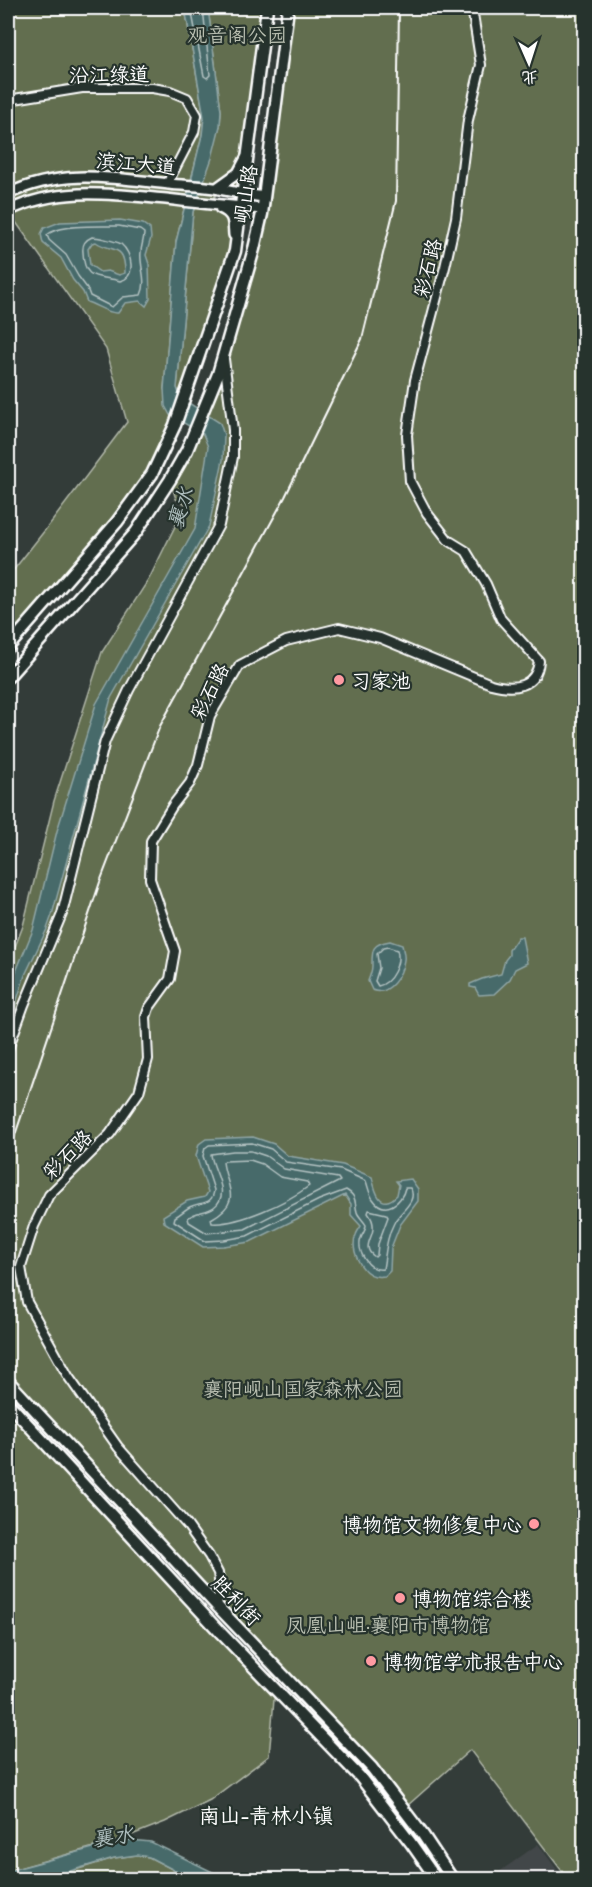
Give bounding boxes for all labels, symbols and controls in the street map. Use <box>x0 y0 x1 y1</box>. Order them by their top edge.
park label: 观音阁公园 <box>187 21 287 48</box>
north arrow <box>499 33 559 93</box>
street label: 沿江绿道 <box>69 60 149 88</box>
text: 北 <box>521 67 538 89</box>
street label: 滨江大道 <box>95 146 177 180</box>
street label: 岘山路 <box>227 161 263 226</box>
street label: 彩石路 <box>407 235 448 300</box>
water label: 襄水 <box>160 483 201 532</box>
street label: 彩石路 <box>183 657 235 724</box>
place label: 习家池 <box>351 667 411 694</box>
marker: 习家池 <box>332 673 346 687</box>
street label: 彩石路 <box>36 1123 98 1185</box>
park label: 襄阳岘山国家森林公园 <box>203 1375 403 1402</box>
place label: 博物馆文物修复中心 <box>342 1511 522 1538</box>
marker: 博物馆文物修复中心 <box>527 1517 541 1531</box>
street label: 胜利街 <box>206 1569 268 1631</box>
place label: 博物馆综合楼 <box>412 1585 532 1612</box>
marker: 博物馆综合楼 <box>393 1591 407 1605</box>
park label: 凤凰山岨·襄阳市博物馆 <box>286 1611 490 1638</box>
place label: 博物馆学术报告中心 <box>383 1648 563 1675</box>
marker: 博物馆学术报告中心 <box>364 1654 378 1668</box>
district label: 南山-青林小镇 <box>199 1801 333 1830</box>
water label: 襄水 <box>90 1819 137 1853</box>

